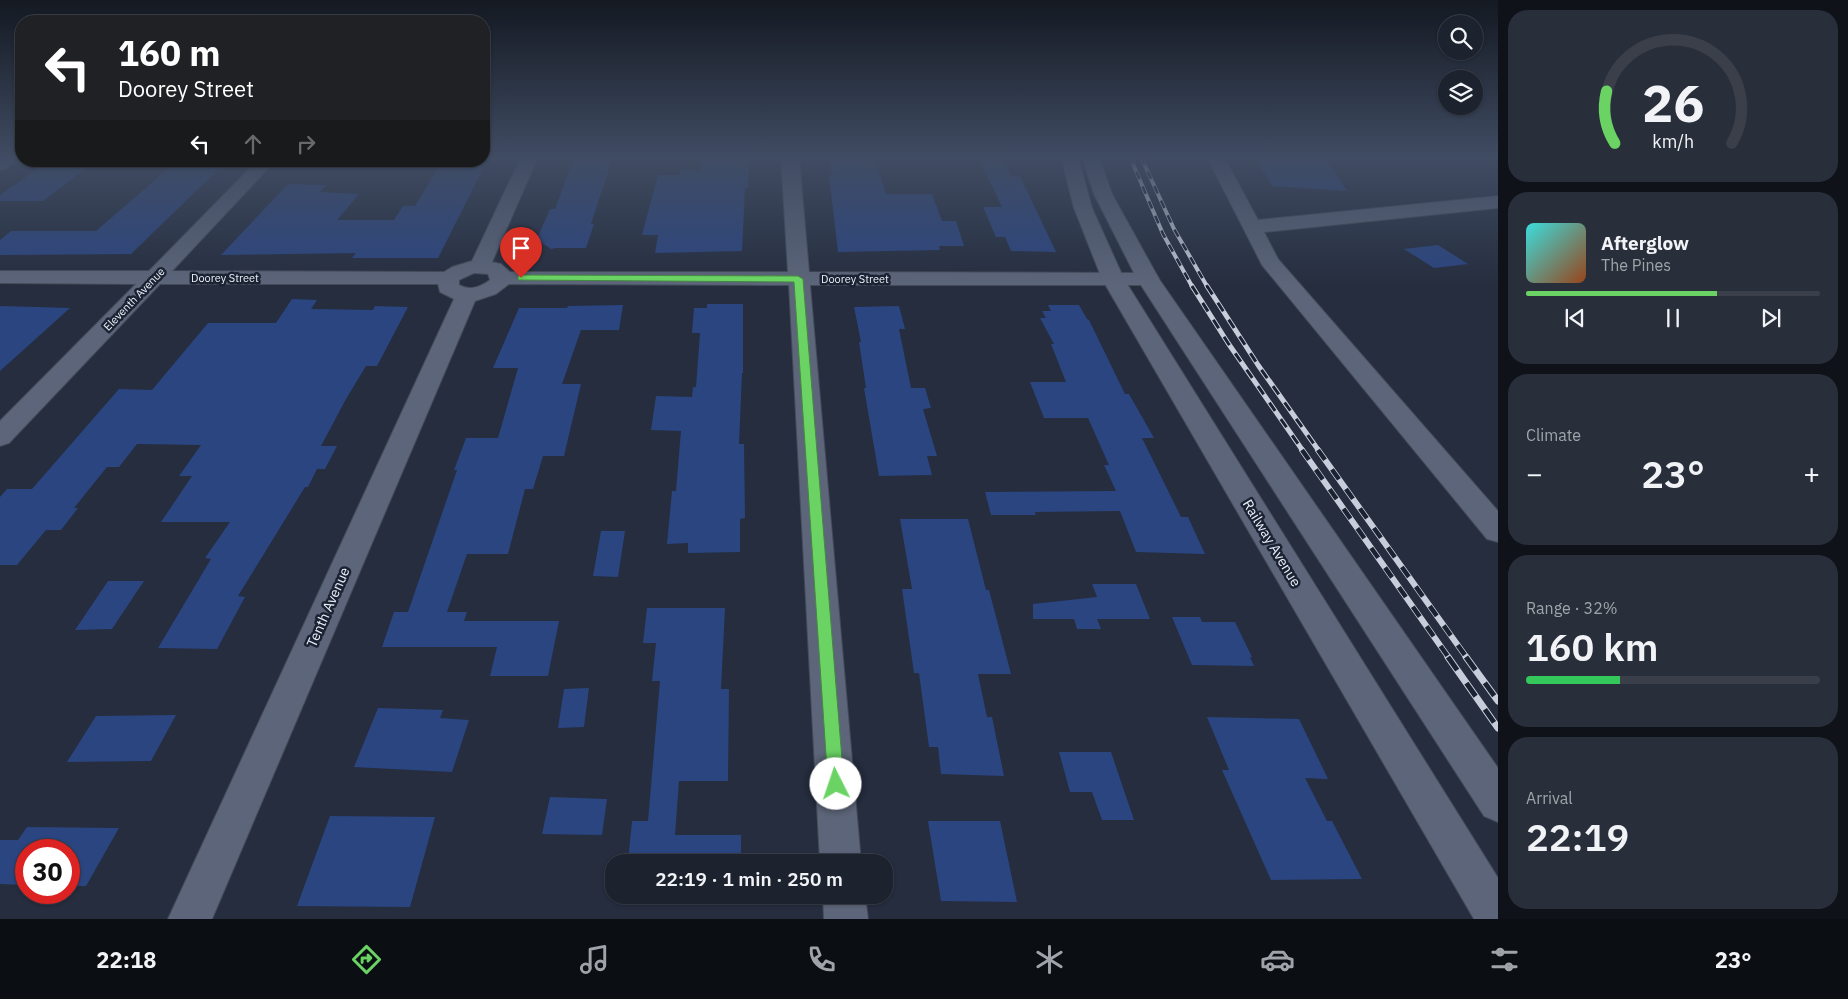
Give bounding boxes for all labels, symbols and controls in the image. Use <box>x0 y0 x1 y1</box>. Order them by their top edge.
map controls <box>1438 15 1483 115</box>
button: search <box>1438 15 1483 60</box>
text: 160 m <box>118 30 221 76</box>
icon: left <box>35 35 100 100</box>
text: 26 <box>1642 69 1704 136</box>
button: layers <box>1438 70 1483 115</box>
text: Doorey Street <box>118 74 254 103</box>
icon: left <box>186 130 214 158</box>
icon: ahead <box>239 130 267 158</box>
icon: right <box>292 130 320 158</box>
text: km/h <box>1652 130 1694 153</box>
pin <box>500 227 542 278</box>
text: Afterglow <box>1601 231 1689 255</box>
icon: arrive <box>507 234 535 262</box>
text: The Pines <box>1601 255 1671 275</box>
street label: Eleventh Avenue <box>100 264 168 334</box>
street label: Doorey Street <box>191 271 259 285</box>
street label: Doorey Street <box>821 272 889 286</box>
icon: previous <box>1561 304 1589 332</box>
icon: pause <box>1659 304 1687 332</box>
icon: next <box>1757 304 1785 332</box>
text: Climate <box>1526 425 1581 445</box>
text: 23° <box>1641 449 1705 498</box>
text: − <box>1526 455 1543 492</box>
text: + <box>1803 455 1820 492</box>
street label: Railway Avenue <box>1239 496 1305 590</box>
street label: Tenth Avenue <box>302 564 354 650</box>
text: Range · 32% <box>1526 598 1618 618</box>
text: 160 km <box>1526 622 1658 671</box>
position arrow <box>809 757 861 809</box>
text: Arrival <box>1526 788 1573 808</box>
text: 22:19 <box>1526 812 1629 861</box>
speed limit sign: 30 <box>15 839 80 904</box>
text: 22:19 · 1 min · 250 m <box>655 867 843 891</box>
icon: directions <box>349 942 384 977</box>
icon: music <box>577 942 612 977</box>
icon: phone <box>804 942 839 977</box>
icon: climate <box>1032 942 1067 977</box>
icon: car <box>1260 942 1295 977</box>
icon: filters <box>1487 942 1522 977</box>
text: 22:18 <box>96 945 156 974</box>
text: 23° <box>1715 945 1752 974</box>

